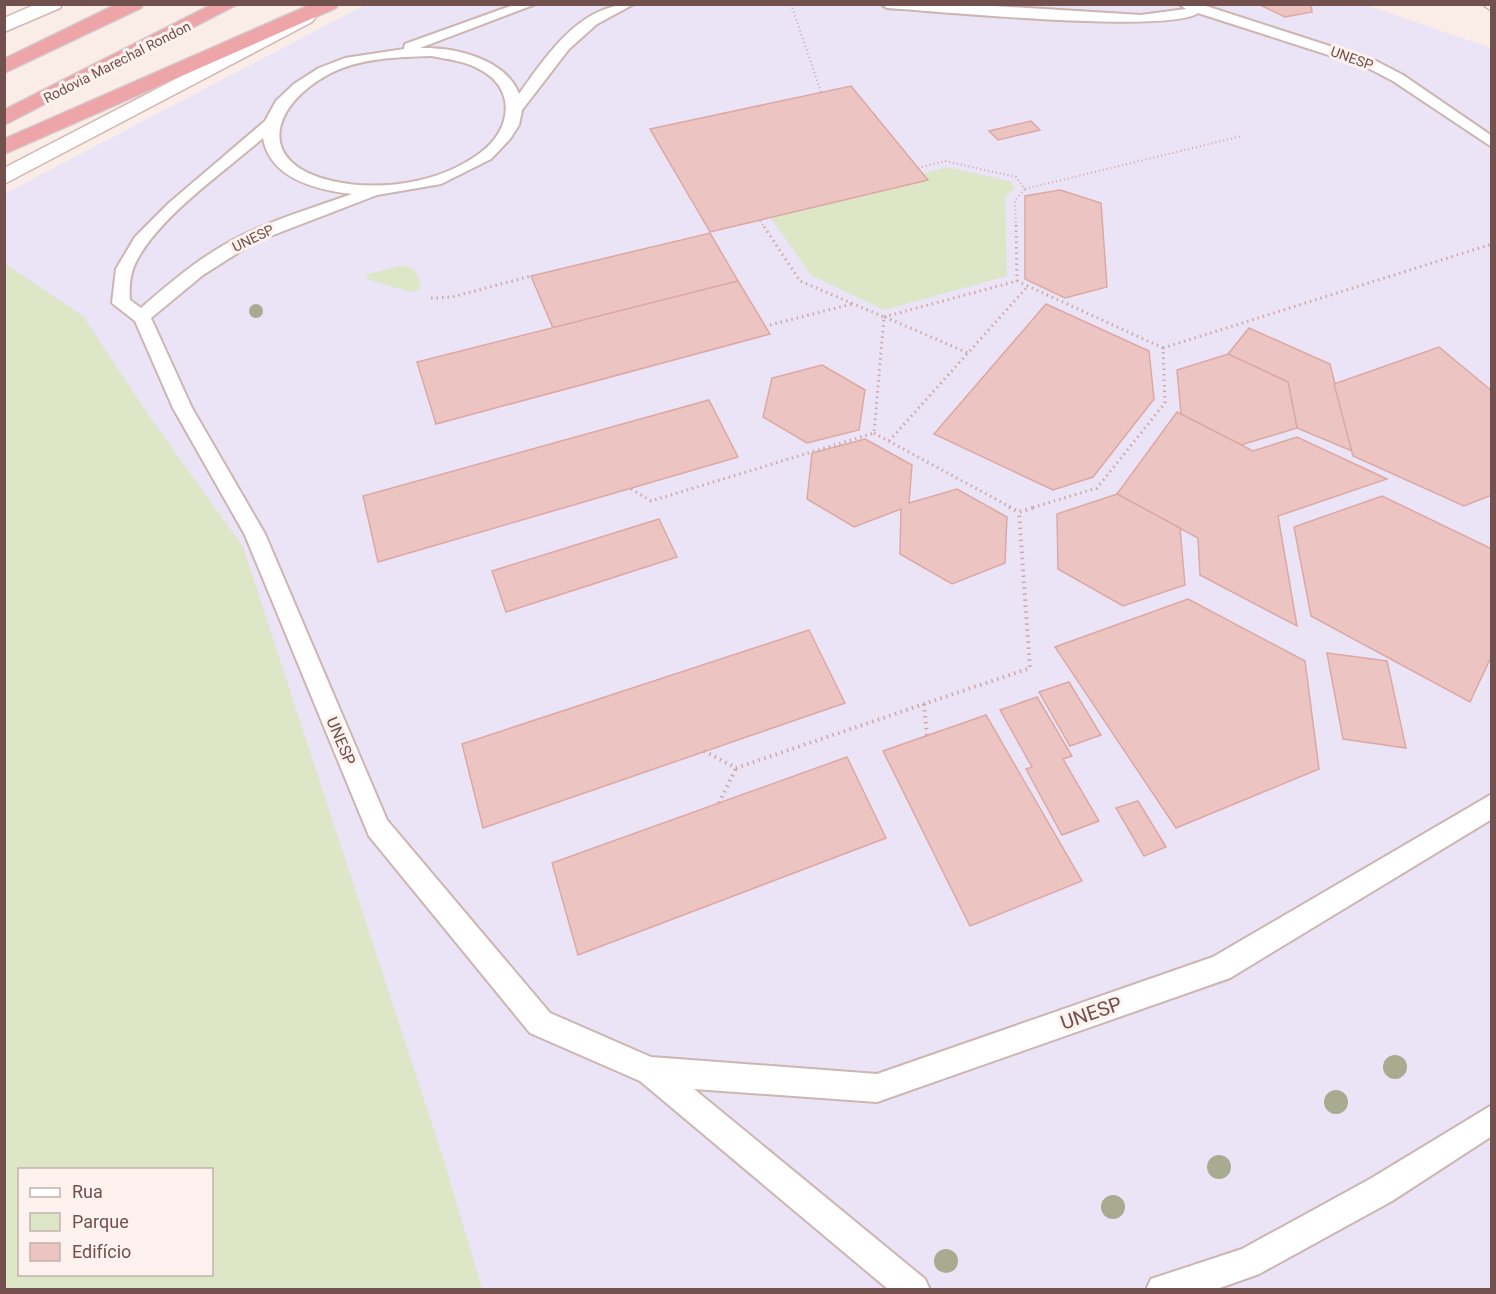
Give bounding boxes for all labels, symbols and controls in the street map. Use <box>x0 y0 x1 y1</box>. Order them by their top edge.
street label: Rodovia Marechal Rondon <box>41 18 193 106</box>
street label: UNESP <box>1329 43 1376 73</box>
street label: UNESP <box>230 221 277 255</box>
street label: UNESP <box>322 714 360 768</box>
street label: UNESP <box>1057 991 1125 1035</box>
legend <box>18 1168 213 1276</box>
text: Rua <box>72 1181 103 1202</box>
text: Parque <box>72 1211 129 1232</box>
text: Edifício <box>72 1241 131 1262</box>

